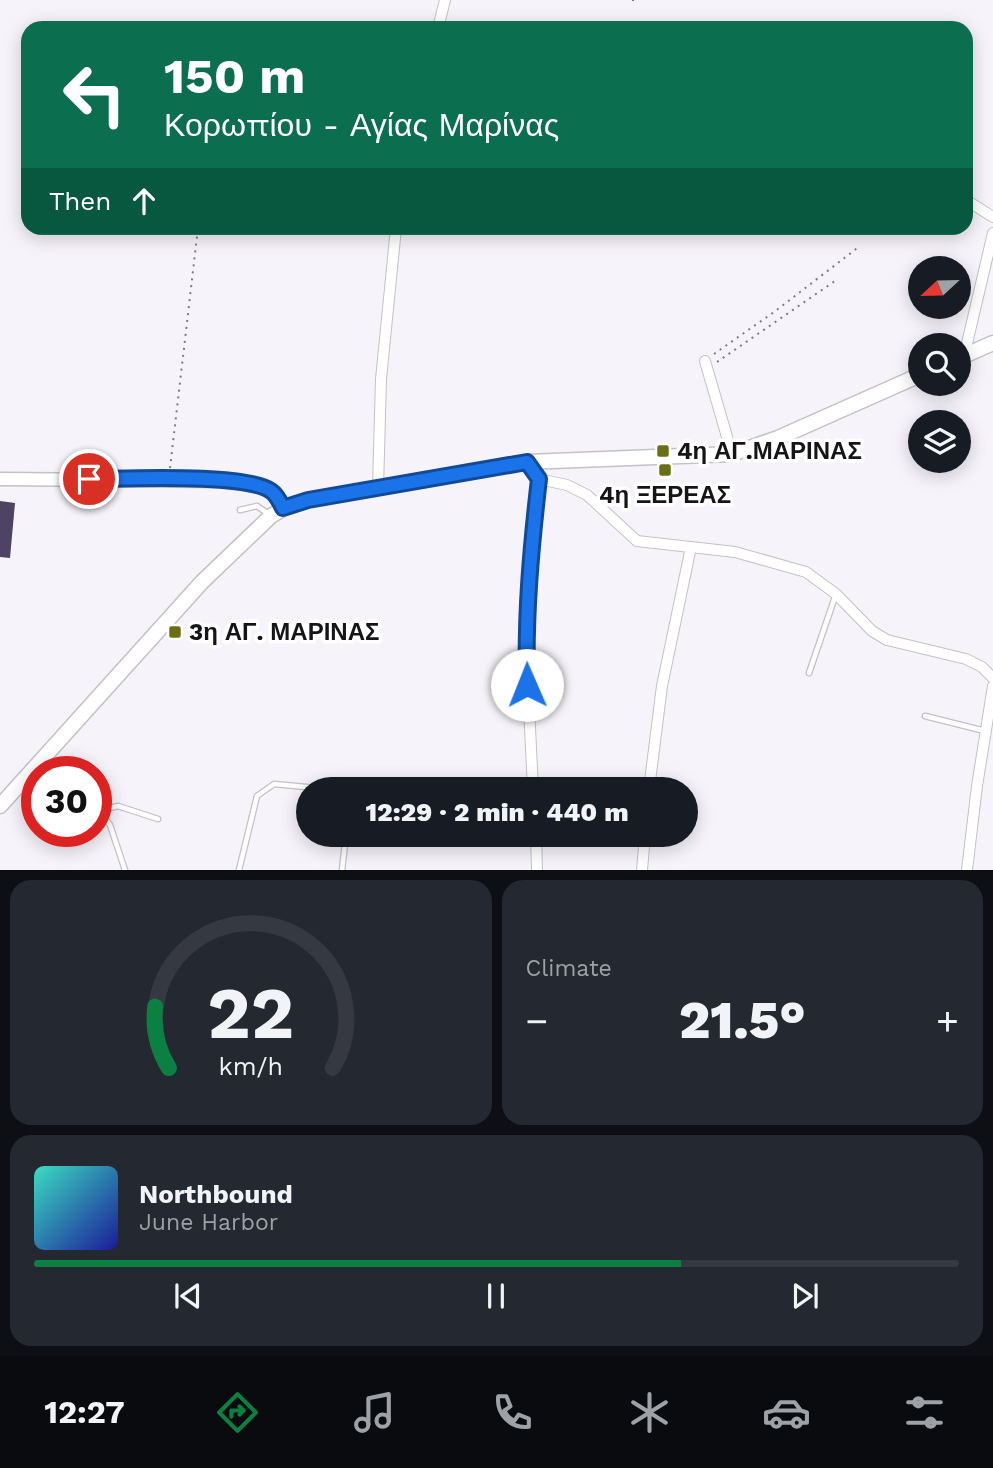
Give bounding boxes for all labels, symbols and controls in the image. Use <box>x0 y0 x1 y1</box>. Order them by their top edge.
text: 150 m <box>164 47 305 105</box>
icon: left <box>49 49 140 140</box>
text: Κορωπίου - Αγίας Μαρίνας <box>164 106 559 144</box>
icon: ahead <box>125 182 163 220</box>
text: Then <box>49 186 111 216</box>
north arrow <box>908 256 971 318</box>
map controls <box>908 256 971 473</box>
button: search <box>908 333 971 396</box>
button: layers <box>908 410 971 473</box>
place label: 4η ΑΓ.ΜΑΡΙΝΑΣ <box>677 437 862 465</box>
marker: 4η ΑΓ.ΜΑΡΙΝΑΣ <box>655 443 671 459</box>
pin <box>59 449 119 509</box>
icon: arrive <box>70 460 108 498</box>
marker: 4η ΞΕΡΕΑΣ <box>657 462 673 478</box>
place label: 4η ΞΕΡΕΑΣ <box>599 481 731 509</box>
place label: 3η ΑΓ. ΜΑΡΙΝΑΣ <box>189 618 379 646</box>
marker: 3η ΑΓ. ΜΑΡΙΝΑΣ <box>167 624 183 640</box>
position arrow <box>490 648 564 722</box>
speed limit sign: 30 <box>21 756 112 847</box>
text: 12:29 · 2 min · 440 m <box>365 797 629 827</box>
text: Climate <box>526 955 612 982</box>
text: 22 <box>207 971 294 1057</box>
text: 21.5° <box>679 990 806 1051</box>
text: − <box>526 999 548 1043</box>
text: + <box>936 999 959 1043</box>
text: km/h <box>219 1052 283 1081</box>
text: Northbound <box>139 1179 293 1209</box>
text: June Harbor <box>139 1209 278 1236</box>
icon: previous <box>169 1277 207 1315</box>
icon: pause <box>477 1277 515 1315</box>
icon: next <box>786 1277 824 1315</box>
icon: directions <box>213 1388 262 1437</box>
icon: music <box>350 1388 399 1437</box>
icon: phone <box>488 1388 537 1437</box>
icon: climate <box>625 1388 674 1437</box>
icon: car <box>762 1388 811 1437</box>
icon: filters <box>900 1388 949 1437</box>
text: 12:27 <box>44 1393 125 1431</box>

